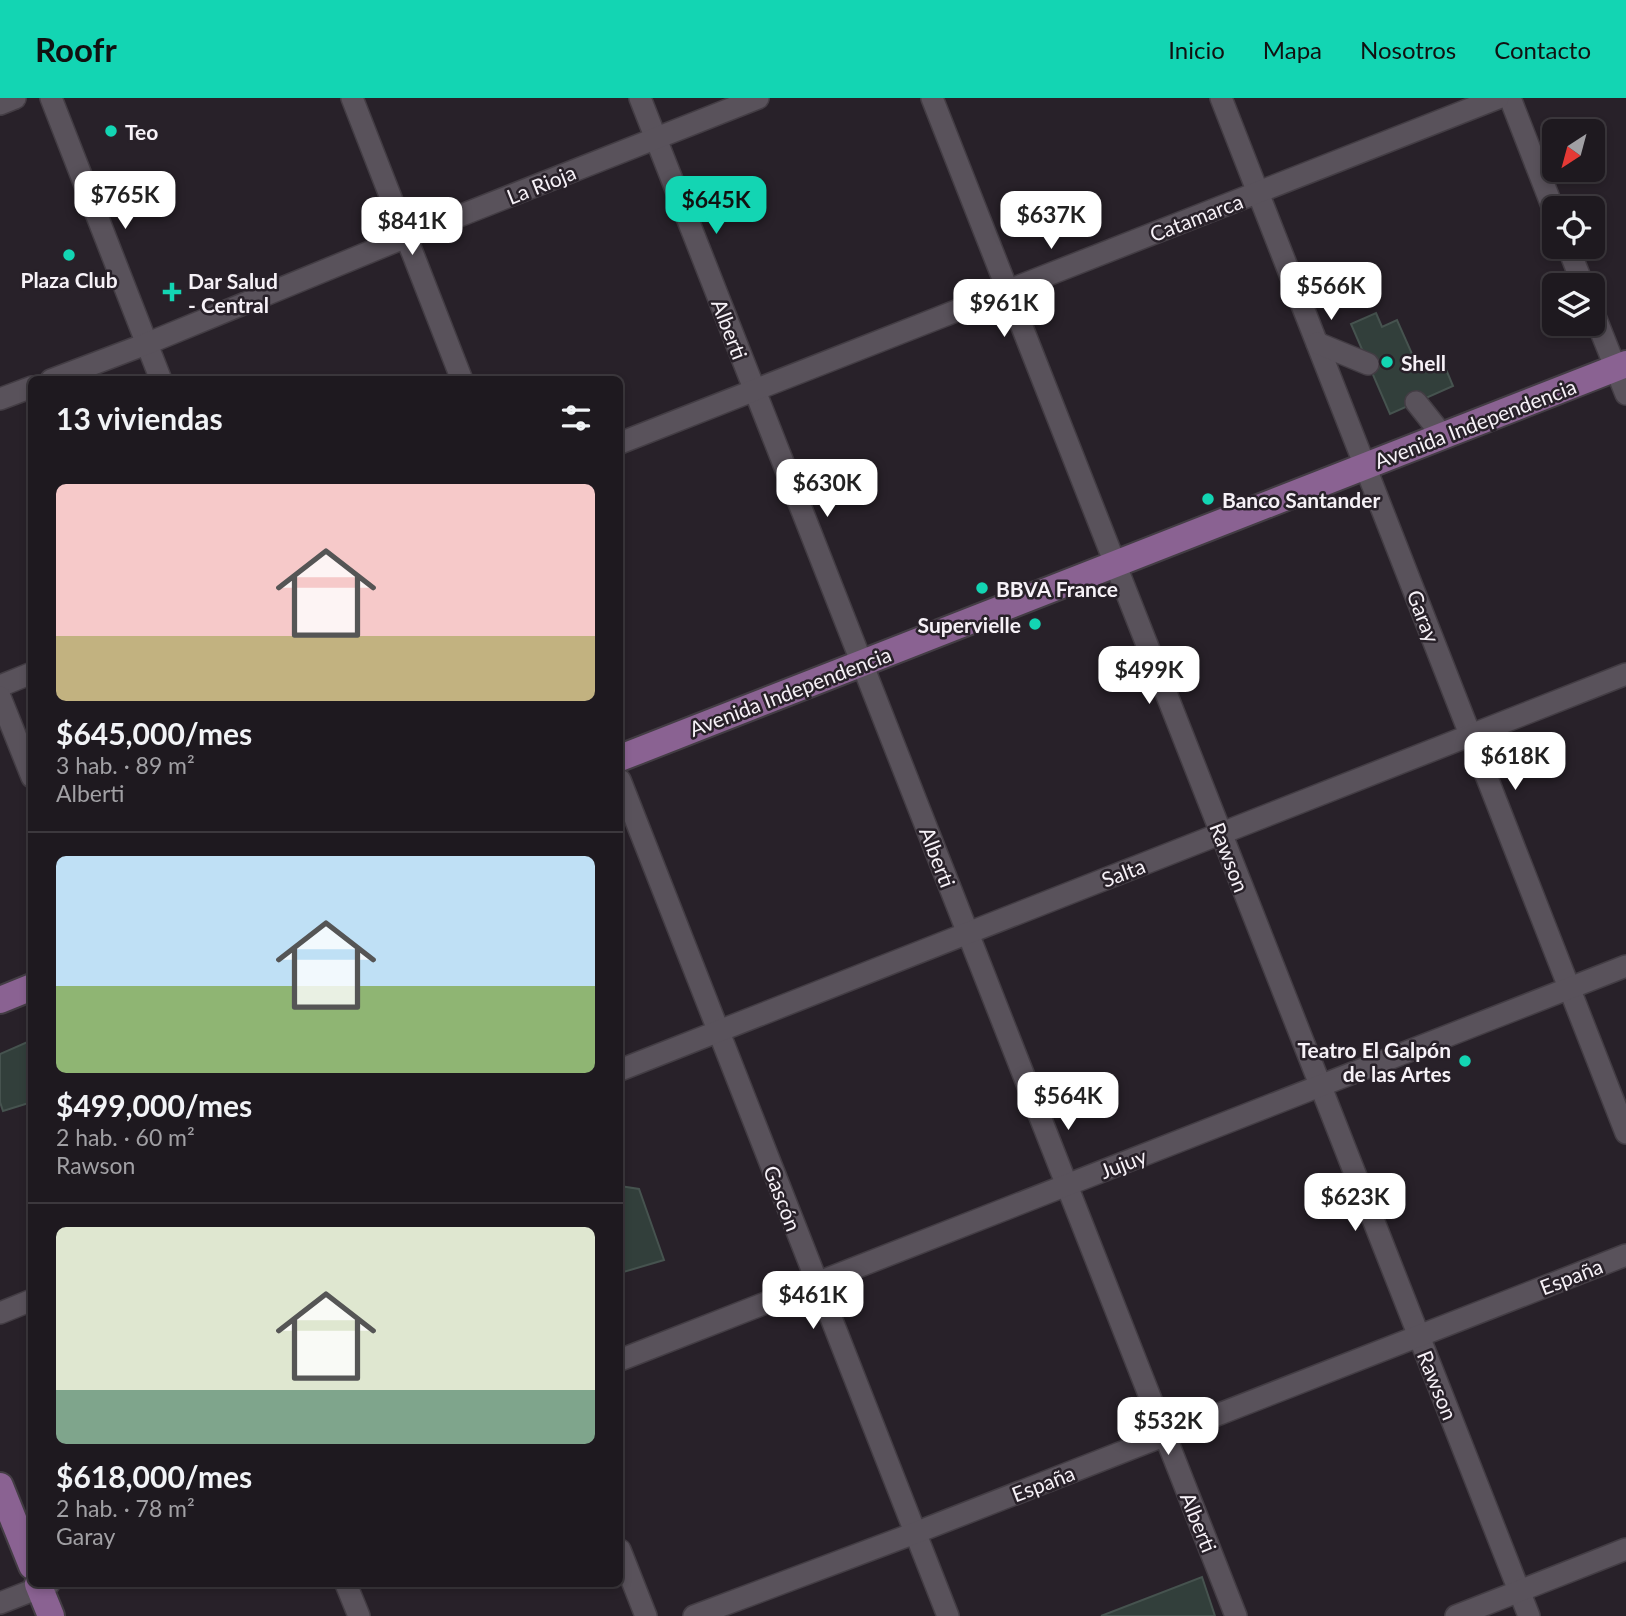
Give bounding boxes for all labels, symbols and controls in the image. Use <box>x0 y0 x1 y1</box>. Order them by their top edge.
text: Roofr <box>35 29 117 69</box>
text: Inicio <box>1168 35 1225 64</box>
text: Mapa <box>1263 35 1322 64</box>
text: Nosotros <box>1360 35 1456 64</box>
text: Contacto <box>1494 35 1591 64</box>
place label: Teo <box>125 119 158 144</box>
north arrow <box>1542 119 1605 182</box>
map controls <box>1542 119 1605 336</box>
marker: Teo <box>103 123 119 139</box>
street label: La Rioja <box>503 159 579 209</box>
pin: $765K <box>76 172 174 231</box>
pin: $645K <box>667 176 765 236</box>
text: $765K <box>90 180 160 208</box>
text: $645K <box>681 185 751 213</box>
street label: Catamarca <box>1146 188 1246 246</box>
pin: $637K <box>1002 192 1100 251</box>
button: locate <box>1542 196 1605 259</box>
pin: $841K <box>363 198 461 257</box>
text: $637K <box>1016 200 1086 228</box>
text: $841K <box>377 206 447 234</box>
marker: Plaza Club <box>61 247 77 263</box>
pin: $566K <box>1282 262 1380 322</box>
place label: Plaza Club <box>20 267 118 292</box>
place label: Dar Salud - Central <box>188 268 278 317</box>
text: $566K <box>1296 271 1366 299</box>
button: layers <box>1542 273 1605 336</box>
pin: $961K <box>955 280 1053 339</box>
marker: Dar Salud - Central <box>162 282 182 302</box>
text: $961K <box>969 288 1039 316</box>
street label: Alberti <box>707 295 753 363</box>
place label: Shell <box>1401 350 1446 375</box>
marker: Shell <box>1379 354 1395 370</box>
street label: Avenida Independencia <box>1370 373 1580 473</box>
icon: filters <box>557 399 595 437</box>
text: 13 viviendas <box>56 400 223 436</box>
pin: $630K <box>778 460 876 519</box>
text: $630K <box>792 468 862 496</box>
place label: Banco Santander <box>1222 487 1380 512</box>
marker: Banco Santander <box>1200 491 1216 507</box>
icon: home <box>263 530 389 656</box>
place label: BBVA France <box>996 576 1118 601</box>
marker: BBVA France <box>974 580 990 596</box>
street label: Garay <box>1403 586 1445 646</box>
place label: Supervielle <box>918 612 1021 637</box>
marker: Supervielle <box>1027 616 1043 632</box>
street label: Avenida Independencia <box>685 641 895 741</box>
pin: $499K <box>1100 646 1198 706</box>
text: $499K <box>1114 655 1184 683</box>
text: $645,000/mes <box>56 715 252 751</box>
pin: $618K <box>1466 732 1564 792</box>
text: $618K <box>1480 741 1550 769</box>
text: 3 hab. · 89 m² <box>56 751 195 779</box>
text: Alberti <box>56 779 125 807</box>
street label: Rawson <box>1205 819 1255 895</box>
street label: Alberti <box>915 823 961 891</box>
street label: Salta <box>1098 852 1148 892</box>
icon: home <box>263 902 389 1028</box>
place label: Teatro El Galpón de las Artes <box>1297 1037 1451 1086</box>
marker: Teatro El Galpón de las Artes <box>1457 1053 1473 1069</box>
pin: $564K <box>1019 1072 1117 1132</box>
text: $564K <box>1033 1081 1103 1109</box>
text: $499,000/mes <box>56 1087 252 1123</box>
text: 2 hab. · 60 m² <box>56 1123 195 1151</box>
street label: Jujuy <box>1096 1143 1150 1183</box>
text: Rawson <box>56 1151 135 1179</box>
street label: Gascón <box>759 1162 807 1234</box>
pin: $623K <box>1306 1174 1404 1233</box>
text: $623K <box>1320 1182 1390 1210</box>
street label: España <box>1536 1253 1606 1299</box>
pin: $461K <box>764 1272 862 1331</box>
icon: home <box>263 1273 389 1399</box>
text: $461K <box>778 1280 848 1308</box>
street label: Rawson <box>1413 1347 1463 1423</box>
pin: $532K <box>1119 1398 1217 1457</box>
text: $532K <box>1133 1406 1203 1434</box>
text: $618,000/mes <box>56 1458 252 1494</box>
street label: España <box>1008 1460 1078 1506</box>
street label: Alberti <box>1176 1488 1222 1556</box>
text: 2 hab. · 78 m² <box>56 1494 195 1522</box>
text: Garay <box>56 1522 115 1550</box>

